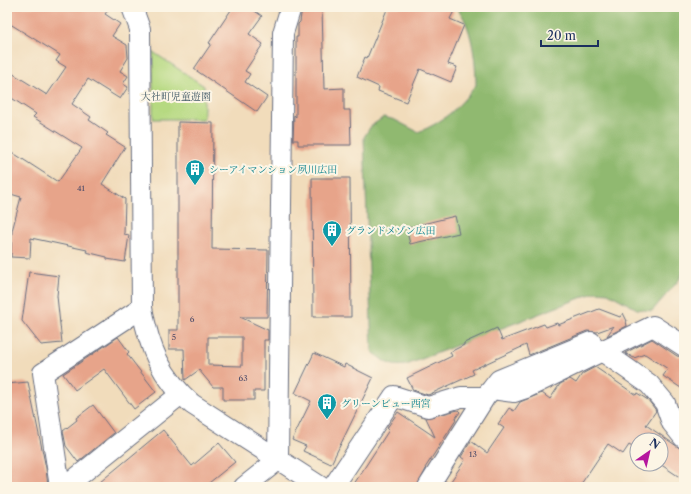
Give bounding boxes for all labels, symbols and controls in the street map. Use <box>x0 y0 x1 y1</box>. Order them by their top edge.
scale bar <box>541 22 598 48</box>
text: 20 m <box>547 28 576 43</box>
park label: 大社町児童遊園 <box>141 90 211 103</box>
building icon: シーアイマンション夙川広田 <box>184 158 206 186</box>
place label: シーアイマンション夙川広田 <box>209 163 337 176</box>
house number: 41 <box>77 183 86 193</box>
building icon: グランドメゾン広田 <box>321 219 343 247</box>
place label: グランドメゾン広田 <box>346 224 436 237</box>
house number: 6 <box>190 314 195 324</box>
house number: 5 <box>172 332 176 342</box>
house number: 63 <box>238 373 248 383</box>
building icon: グリーンビュー西宮 <box>316 392 338 420</box>
place label: グリーンビュー西宮 <box>341 397 431 410</box>
north arrow <box>629 432 669 472</box>
text: N <box>647 435 663 452</box>
house number: 13 <box>469 449 477 459</box>

